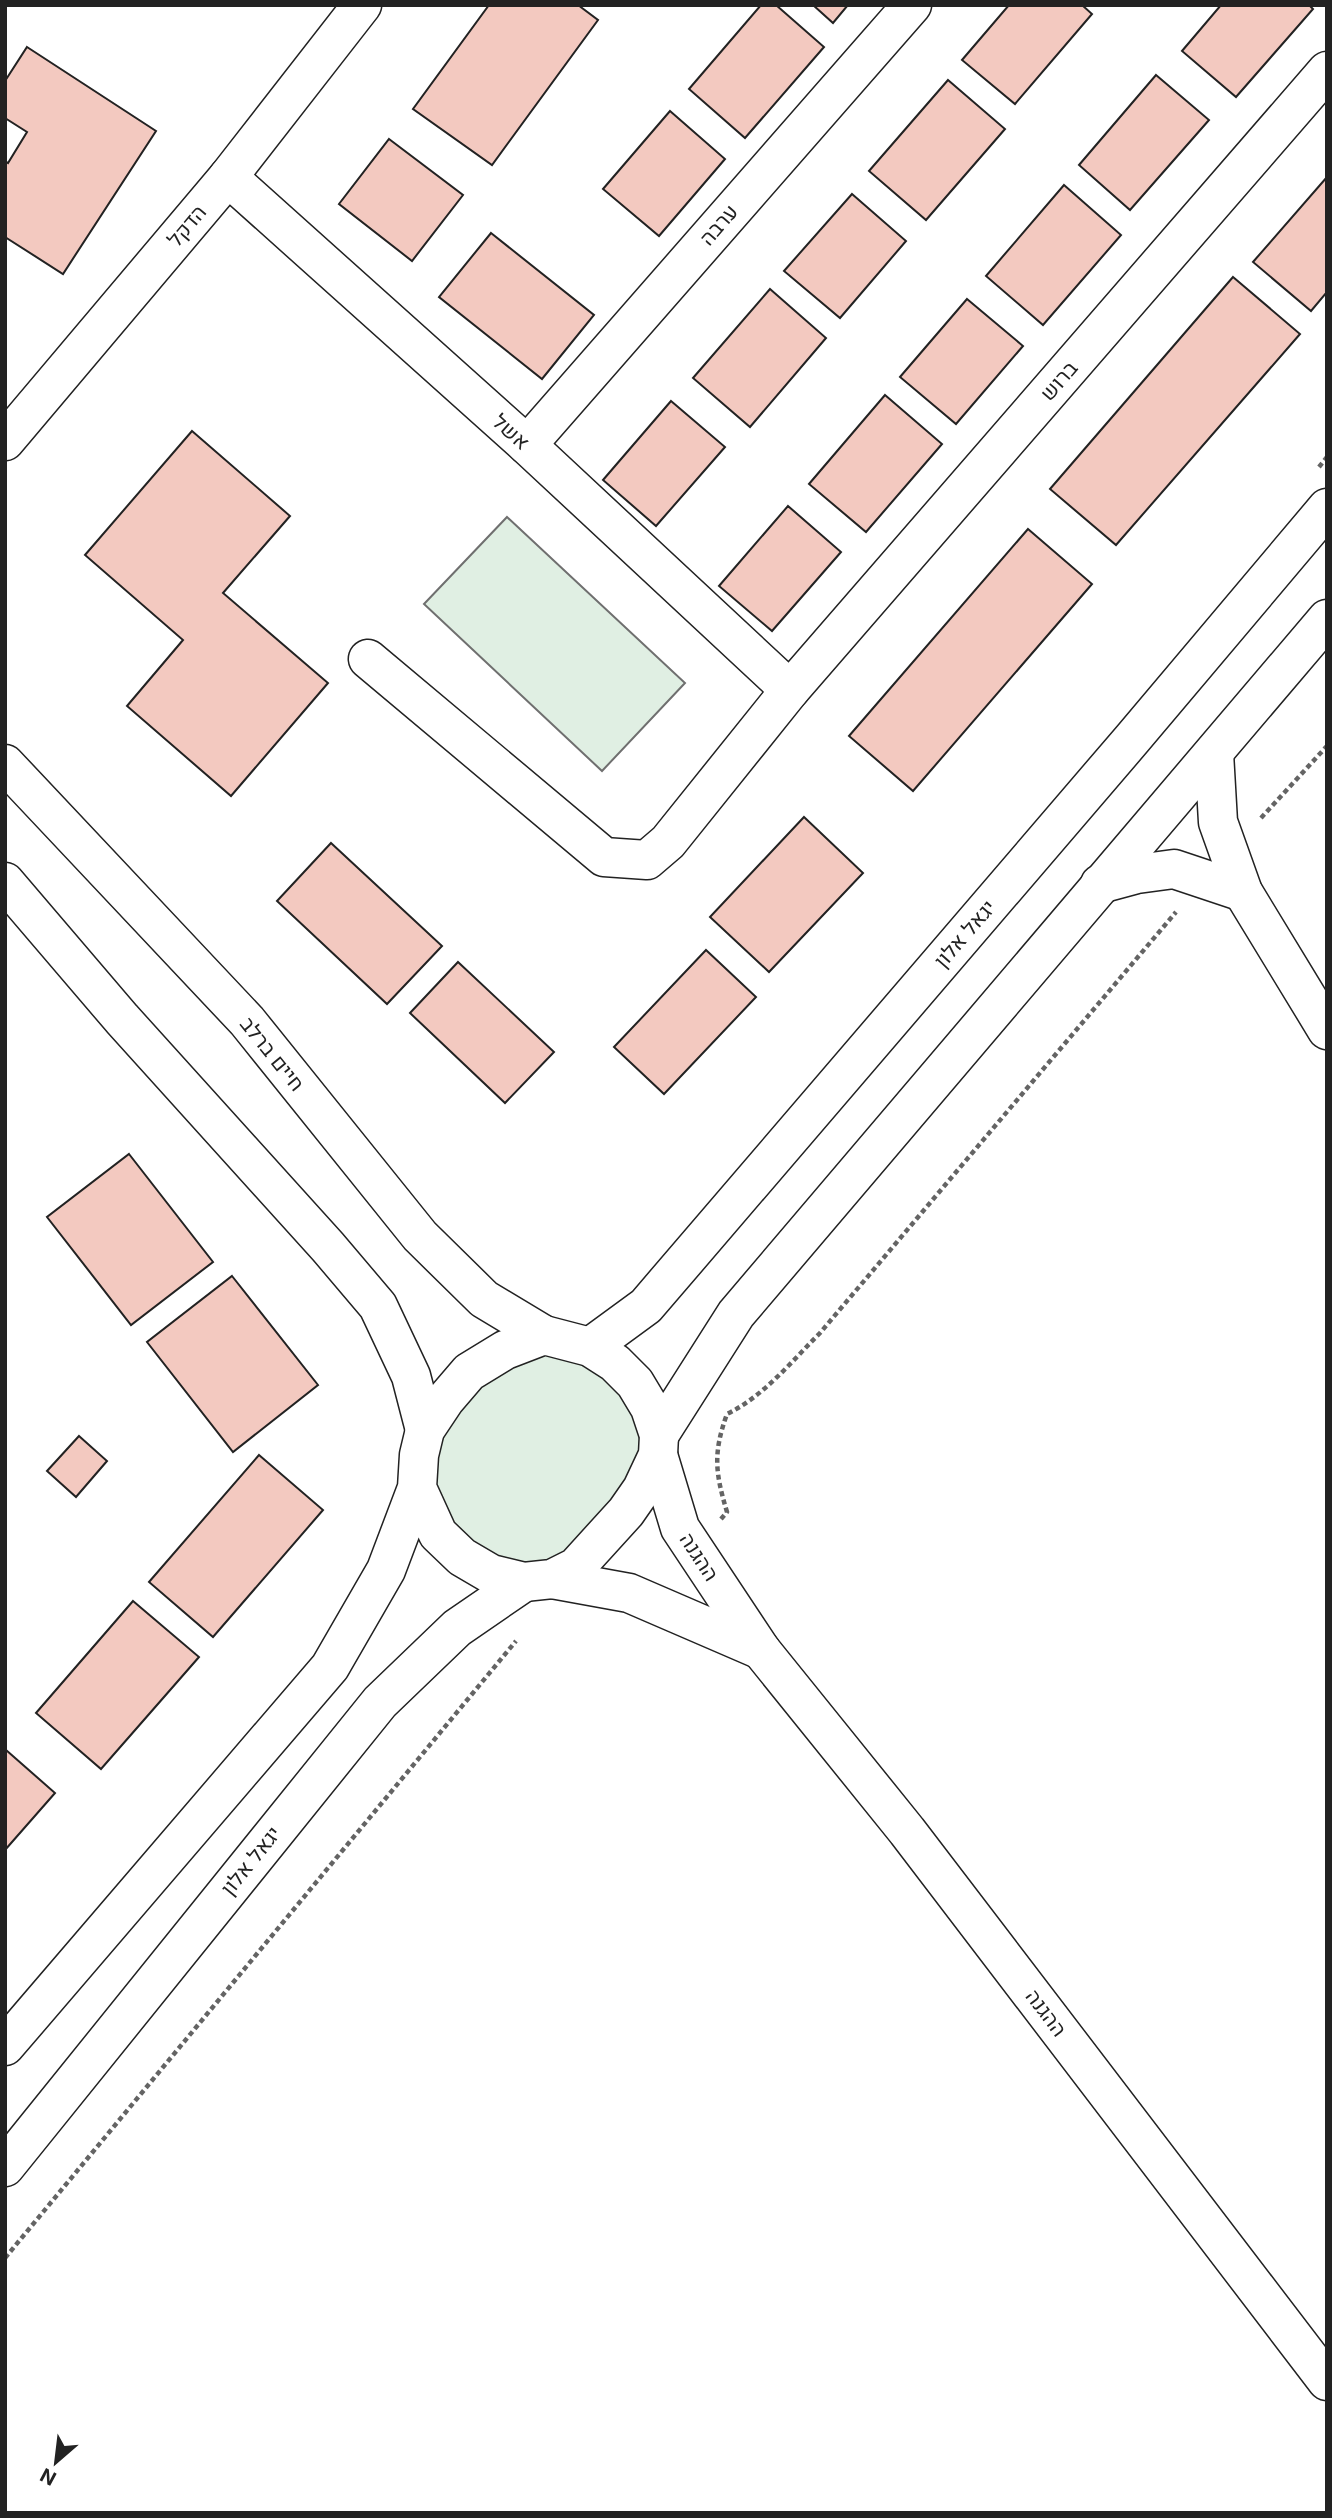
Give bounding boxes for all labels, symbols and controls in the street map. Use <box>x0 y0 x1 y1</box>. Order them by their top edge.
street label: ערבה <box>694 199 743 250</box>
street label: הדקל <box>162 200 211 252</box>
street label: ברוש <box>1035 356 1083 406</box>
street label: אשל <box>488 409 535 455</box>
street label: יגאל אלון <box>929 895 1001 972</box>
street label: חיים ברלב <box>235 1012 310 1096</box>
street label: ההגנה <box>675 1528 724 1586</box>
street label: יגאל אלון <box>215 1821 286 1900</box>
street label: ההגנה <box>1021 1984 1072 2041</box>
north arrow <box>21 2427 91 2497</box>
text: N <box>36 2463 60 2490</box>

